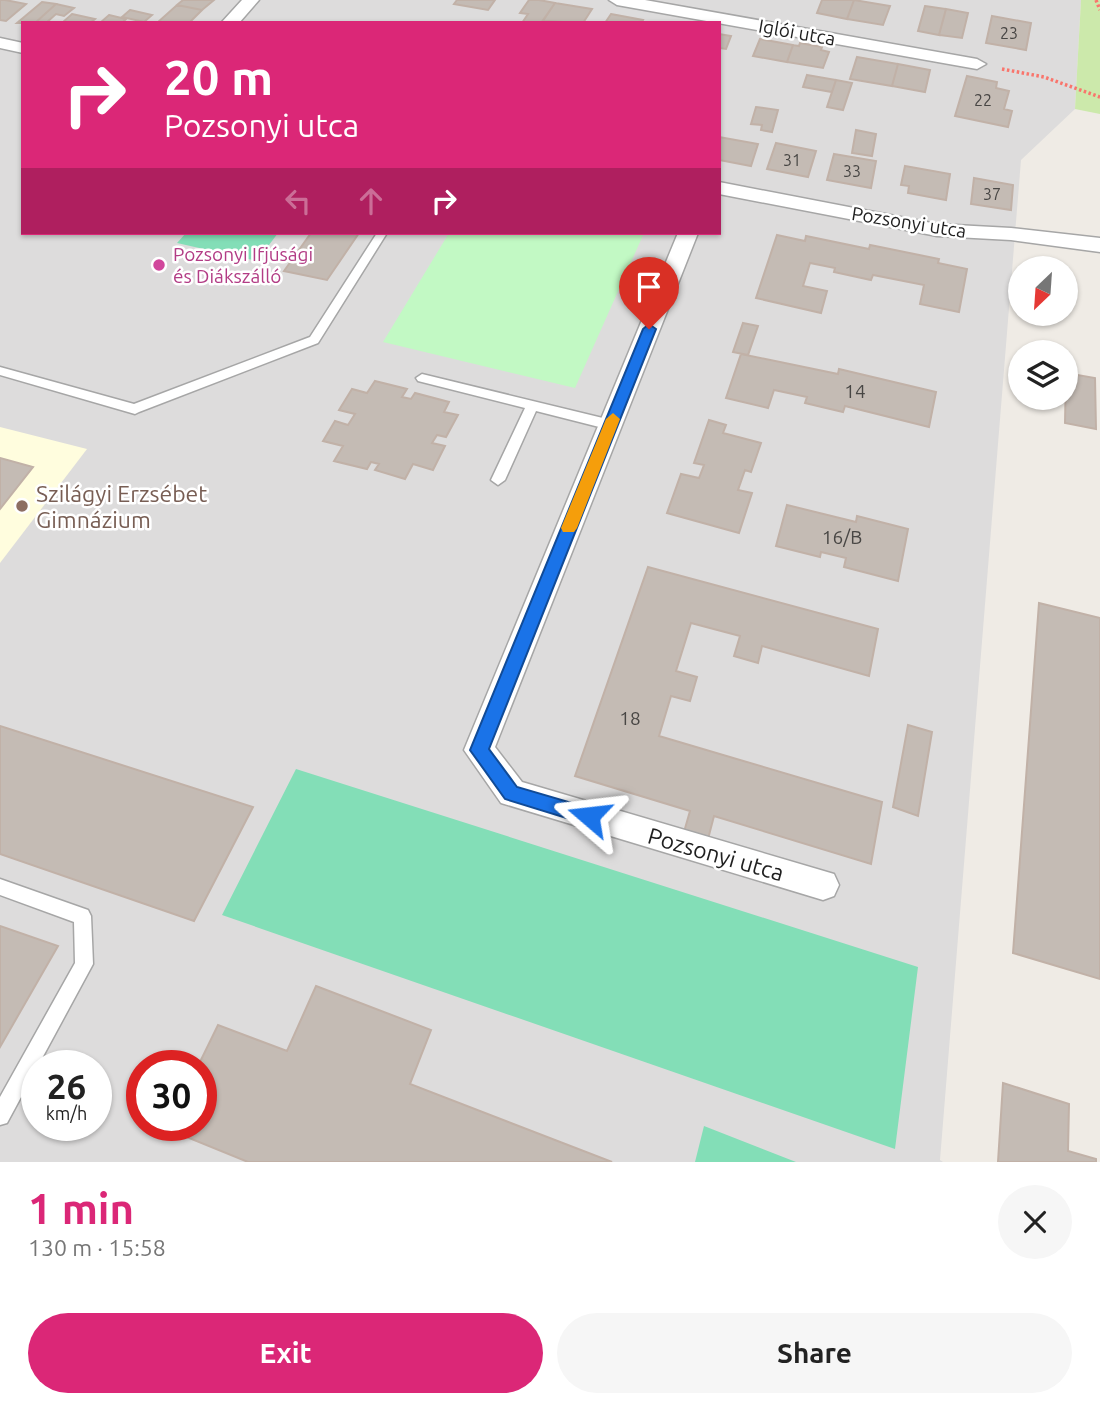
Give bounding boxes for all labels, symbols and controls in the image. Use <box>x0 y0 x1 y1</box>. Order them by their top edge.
street label: Iglói utca <box>757 14 837 50</box>
house number: 23 <box>1000 24 1018 42</box>
icon: right <box>49 49 140 140</box>
text: 20 m <box>164 49 273 104</box>
house number: 22 <box>974 91 992 109</box>
text: Pozsonyi utca <box>164 107 359 143</box>
house number: 31 <box>783 151 801 169</box>
house number: 33 <box>843 162 861 180</box>
icon: left <box>279 182 317 220</box>
icon: ahead <box>352 182 390 220</box>
icon: right <box>425 182 463 220</box>
house number: 37 <box>983 185 1001 203</box>
street label: Pozsonyi utca <box>850 202 968 242</box>
place label: Pozsonyi Ifjúsági és Diákszálló <box>173 243 313 287</box>
north arrow <box>1008 256 1078 326</box>
map controls <box>1008 256 1078 410</box>
marker: Pozsonyi Ifjúsági és Diákszálló <box>151 257 167 273</box>
pin <box>619 257 679 329</box>
icon: arrive <box>630 268 668 306</box>
button: layers <box>1008 340 1078 410</box>
house number: 14 <box>844 380 866 402</box>
place label: Szilágyi Erzsébet Gimnázium <box>36 481 207 532</box>
marker: Szilágyi Erzsébet Gimnázium <box>14 498 30 514</box>
house number: 16/B <box>822 526 862 548</box>
house number: 18 <box>619 707 641 729</box>
position arrow <box>552 779 626 853</box>
street label: Pozsonyi utca <box>645 823 787 885</box>
speed limit sign: 30 <box>126 1050 217 1141</box>
text: 26 <box>47 1066 86 1106</box>
text: km/h <box>46 1103 87 1123</box>
text: 1 min <box>28 1185 134 1232</box>
button: close <box>998 1185 1072 1259</box>
text: 130 m · 15:58 <box>28 1235 166 1260</box>
button: Exit <box>28 1313 543 1393</box>
button: Share <box>557 1313 1072 1393</box>

